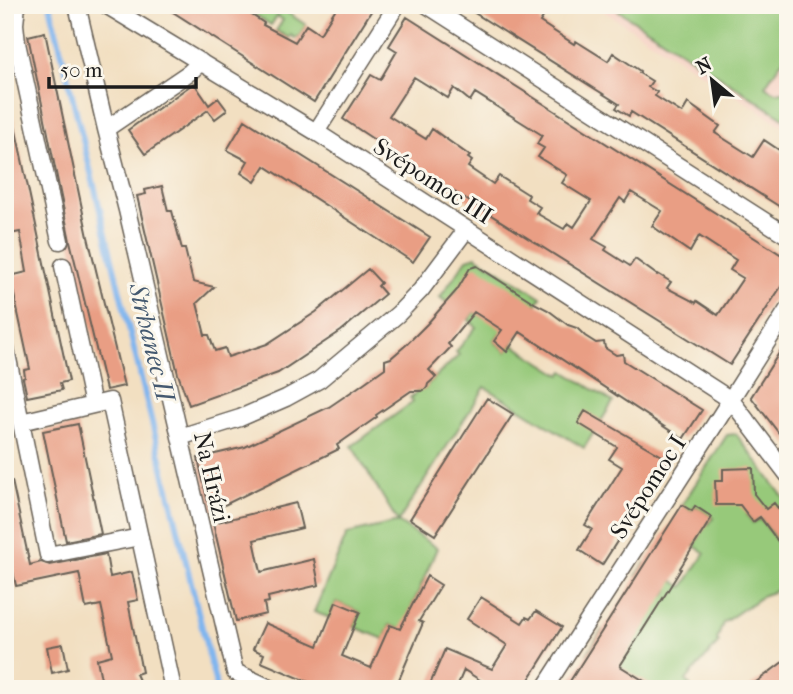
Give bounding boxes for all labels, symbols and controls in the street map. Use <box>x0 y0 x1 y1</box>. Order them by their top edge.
scale bar <box>49 46 196 90</box>
north arrow <box>678 46 748 116</box>
text: N <box>693 53 716 79</box>
text: 50 m <box>60 58 103 82</box>
street label: Svépomoc III <box>368 132 498 230</box>
water label: Strhanec II <box>122 279 182 407</box>
street label: Na Hrázi <box>188 429 236 525</box>
street label: Svépomoc I <box>604 430 692 544</box>

